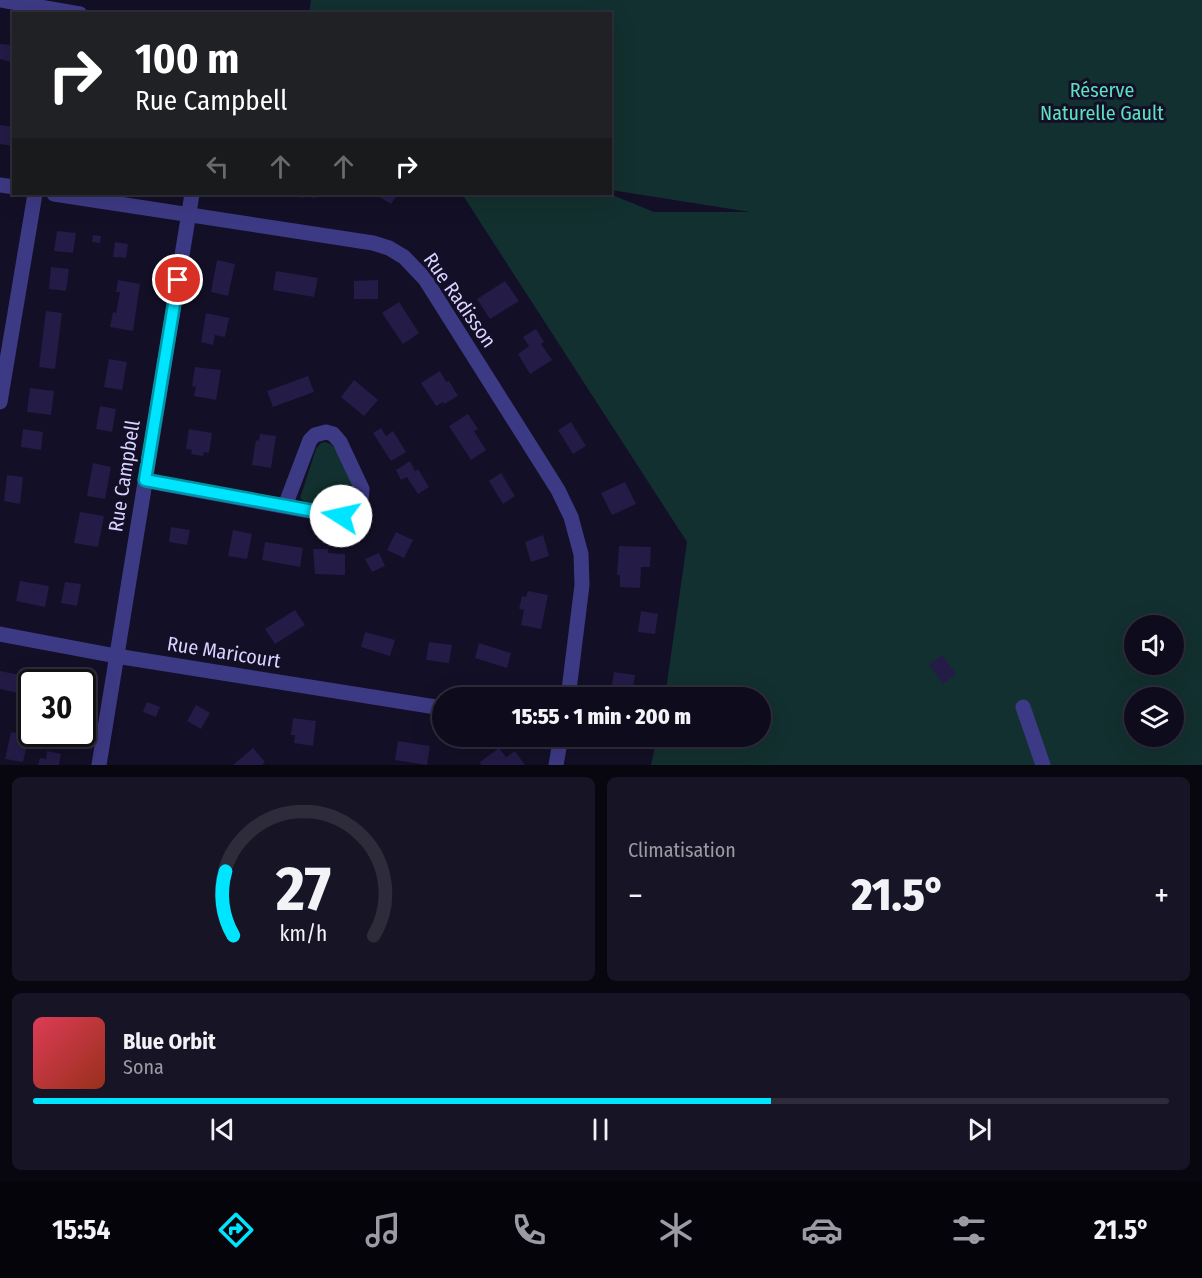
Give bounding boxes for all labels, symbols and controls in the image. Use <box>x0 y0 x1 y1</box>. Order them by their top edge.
text: 100 m <box>135 34 239 84</box>
icon: right <box>36 36 114 114</box>
park label: Réserve Naturelle Gault <box>1040 78 1164 125</box>
text: Rue Campbell <box>135 85 287 117</box>
icon: left <box>201 150 234 183</box>
icon: ahead <box>264 150 297 183</box>
icon: ahead <box>327 150 360 183</box>
icon: right <box>390 150 423 183</box>
street label: Rue Radisson <box>419 248 501 352</box>
pin <box>152 254 203 305</box>
icon: arrive <box>161 263 194 296</box>
street label: Rue Campbell <box>103 418 145 534</box>
position arrow <box>309 484 373 548</box>
map controls <box>1124 615 1184 747</box>
button: sound <box>1124 615 1184 675</box>
street label: Rue Maricourt <box>165 631 283 673</box>
speed limit sign: 30 <box>18 669 96 747</box>
button: layers <box>1124 687 1184 747</box>
text: 15:55 · 1 min · 200 m <box>512 703 691 730</box>
text: Climatisation <box>628 838 736 862</box>
text: 27 <box>275 852 331 927</box>
text: 21.5° <box>851 868 945 922</box>
text: − <box>628 876 643 916</box>
text: + <box>1154 876 1169 916</box>
text: km/h <box>280 921 327 947</box>
text: Blue Orbit <box>123 1028 216 1055</box>
text: Sona <box>123 1055 164 1079</box>
icon: previous <box>206 1113 239 1146</box>
icon: pause <box>584 1113 617 1146</box>
icon: next <box>963 1113 996 1146</box>
icon: directions <box>215 1209 257 1251</box>
icon: music <box>362 1209 404 1251</box>
icon: phone <box>508 1209 550 1251</box>
icon: climate <box>655 1209 697 1251</box>
icon: car <box>801 1209 843 1251</box>
icon: filters <box>948 1209 990 1251</box>
text: 15:54 <box>52 1214 110 1246</box>
text: 21.5° <box>1094 1214 1150 1246</box>

